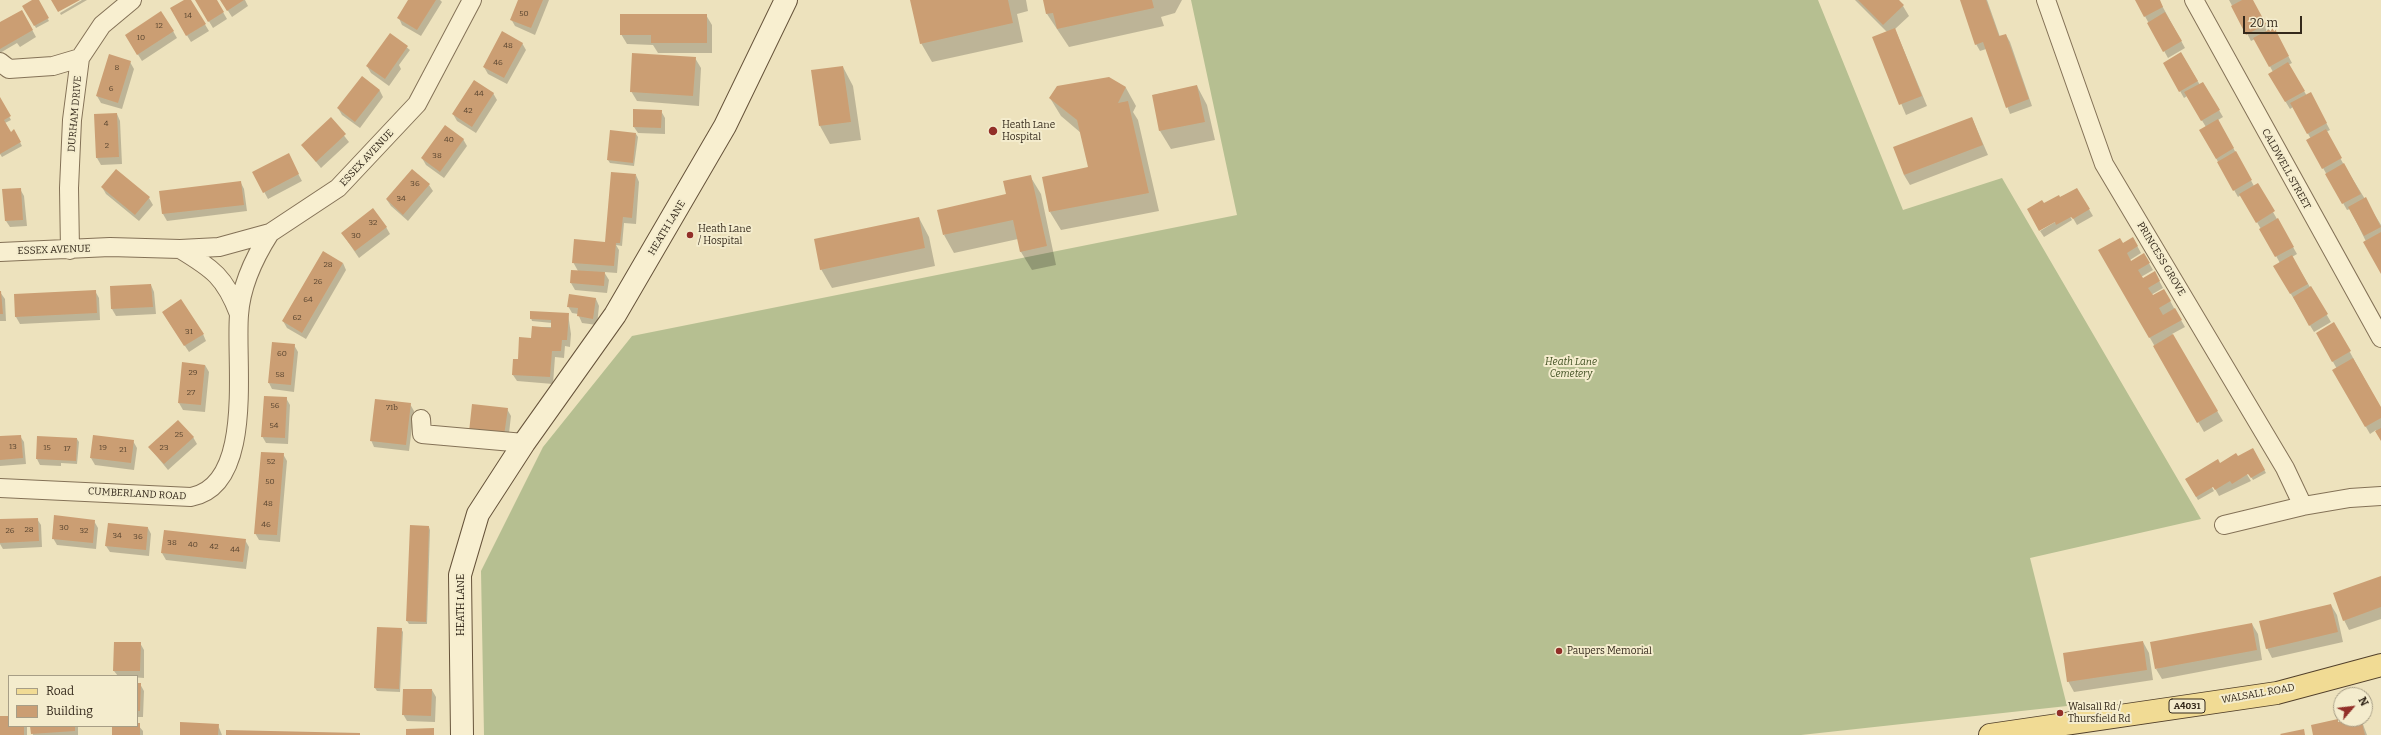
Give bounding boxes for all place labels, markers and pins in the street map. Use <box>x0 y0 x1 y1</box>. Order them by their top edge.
place label: Heath Lane Hospital <box>1002 119 1055 142</box>
marker: Heath Lane Hospital <box>987 125 999 137</box>
place label: Heath Lane / Hospital <box>698 223 751 246</box>
marker: Heath Lane / Hospital <box>685 230 695 240</box>
place label: Paupers Memorial <box>1567 645 1652 657</box>
marker: Paupers Memorial <box>1554 646 1564 656</box>
place label: Walsall Rd / Thursfield Rd <box>2068 701 2130 724</box>
marker: Walsall Rd / Thursfield Rd <box>2055 708 2065 718</box>

